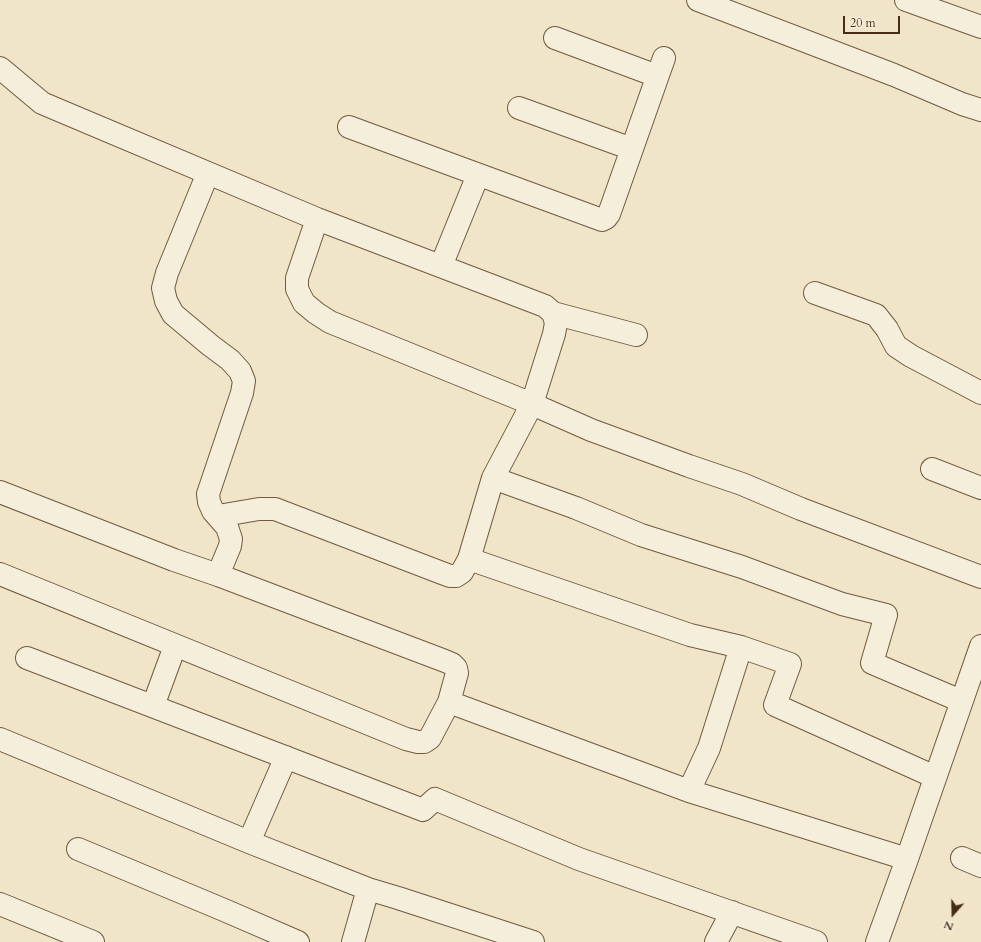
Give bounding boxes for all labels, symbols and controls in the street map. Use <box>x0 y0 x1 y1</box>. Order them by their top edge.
scale bar <box>845 8 902 34</box>
text: 20 m <box>850 15 876 31</box>
north arrow <box>933 894 973 934</box>
text: N <box>942 917 956 934</box>

